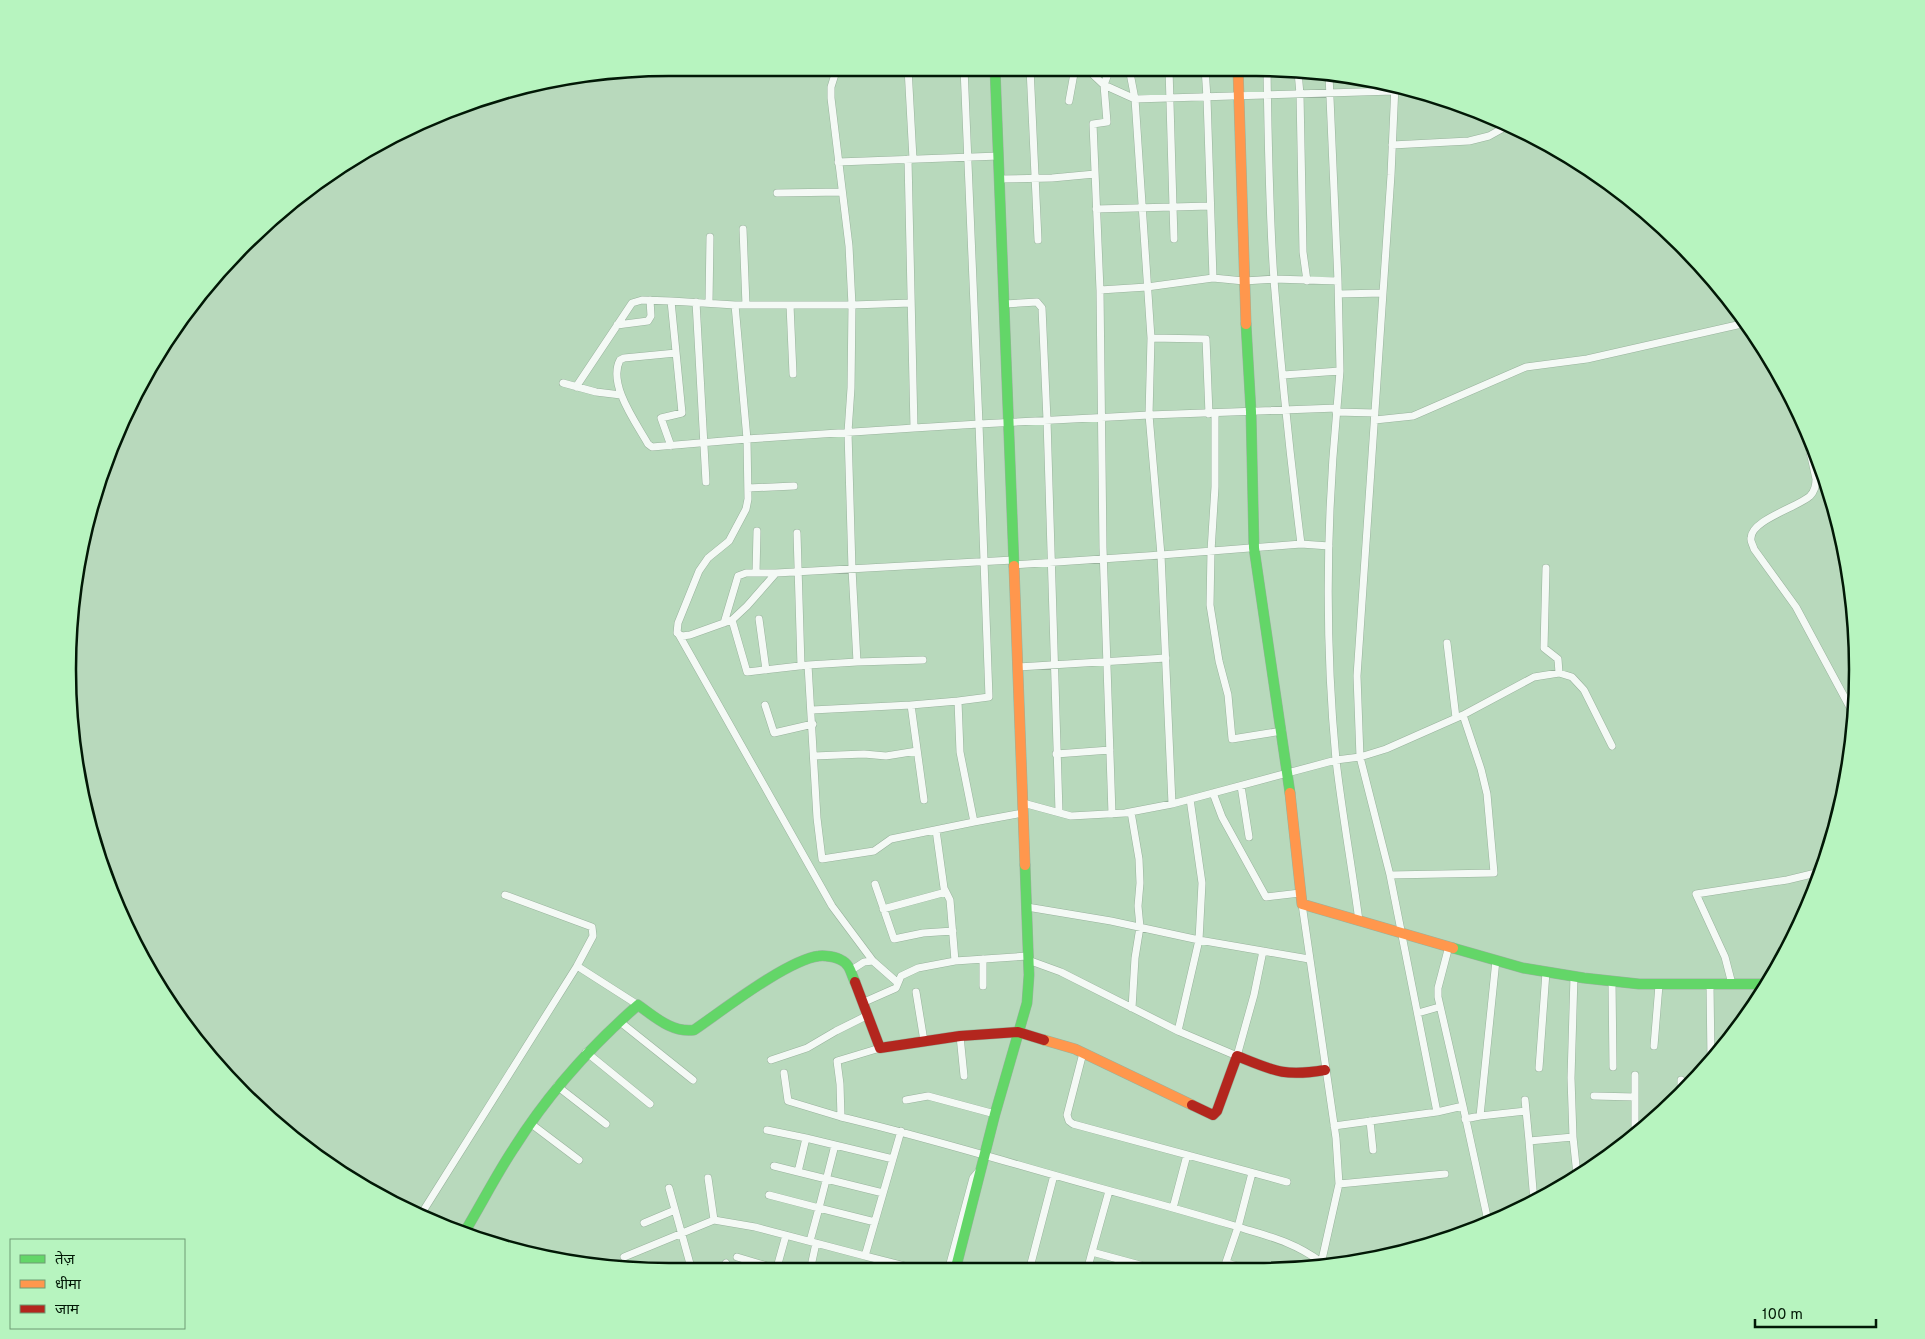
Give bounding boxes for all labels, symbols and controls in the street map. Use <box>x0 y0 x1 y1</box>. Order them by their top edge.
legend <box>10 1239 185 1329</box>
text: तेज़ <box>55 1250 76 1270</box>
text: धीमा <box>55 1276 82 1295</box>
scale bar <box>1755 1296 1876 1328</box>
text: जाम <box>55 1301 80 1320</box>
text: 100 m <box>1762 1306 1803 1325</box>

